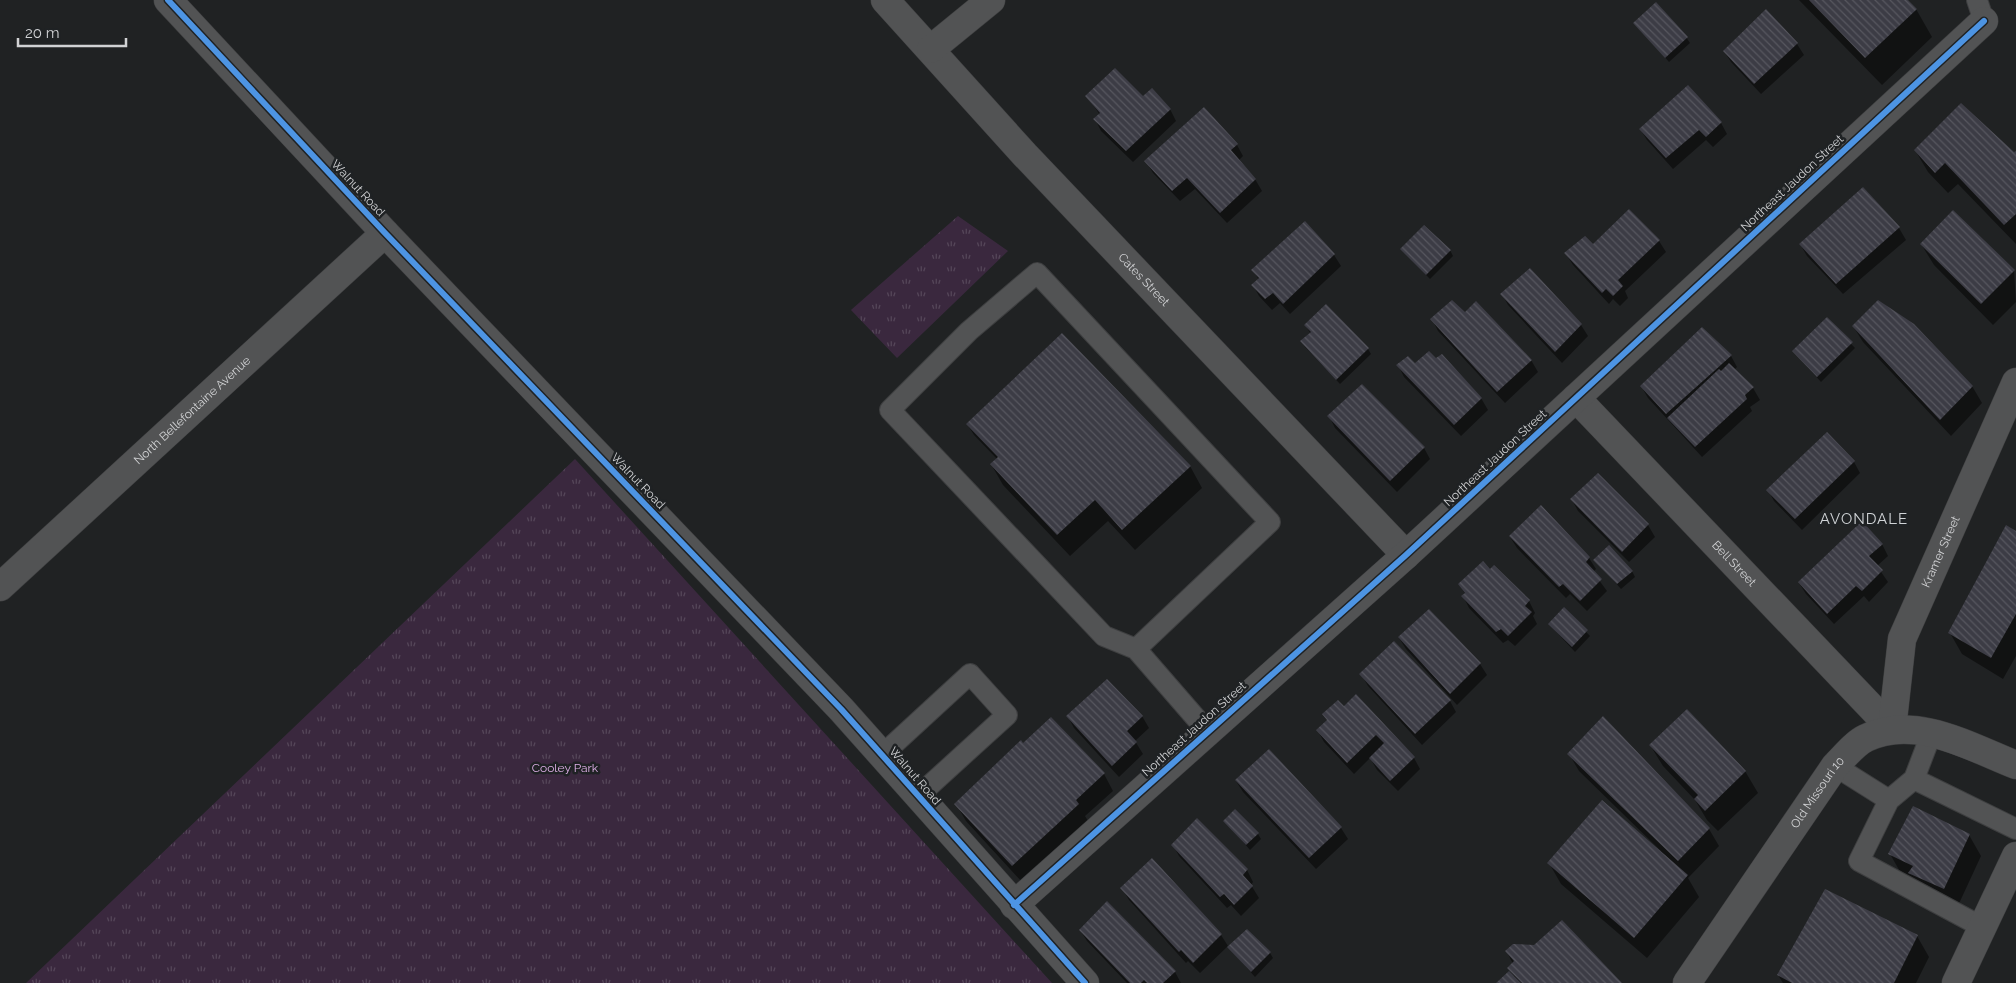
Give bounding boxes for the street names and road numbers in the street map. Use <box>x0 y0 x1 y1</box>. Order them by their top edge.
street label: Northeast Jaudon Street <box>1738 132 1846 234</box>
street label: Walnut Road <box>328 157 388 219</box>
street label: Cates Street <box>1115 250 1172 309</box>
street label: North Bellefontaine Avenue <box>131 353 253 467</box>
street label: Northeast Jaudon Street <box>1441 407 1549 509</box>
street label: Walnut Road <box>608 450 668 512</box>
street label: Kramer Street <box>1919 514 1963 590</box>
street label: Bell Street <box>1709 538 1759 589</box>
street label: Northeast Jaudon Street <box>1139 679 1249 779</box>
street label: Walnut Road <box>886 744 944 808</box>
street label: Old Missouri 10 <box>1788 754 1847 831</box>

